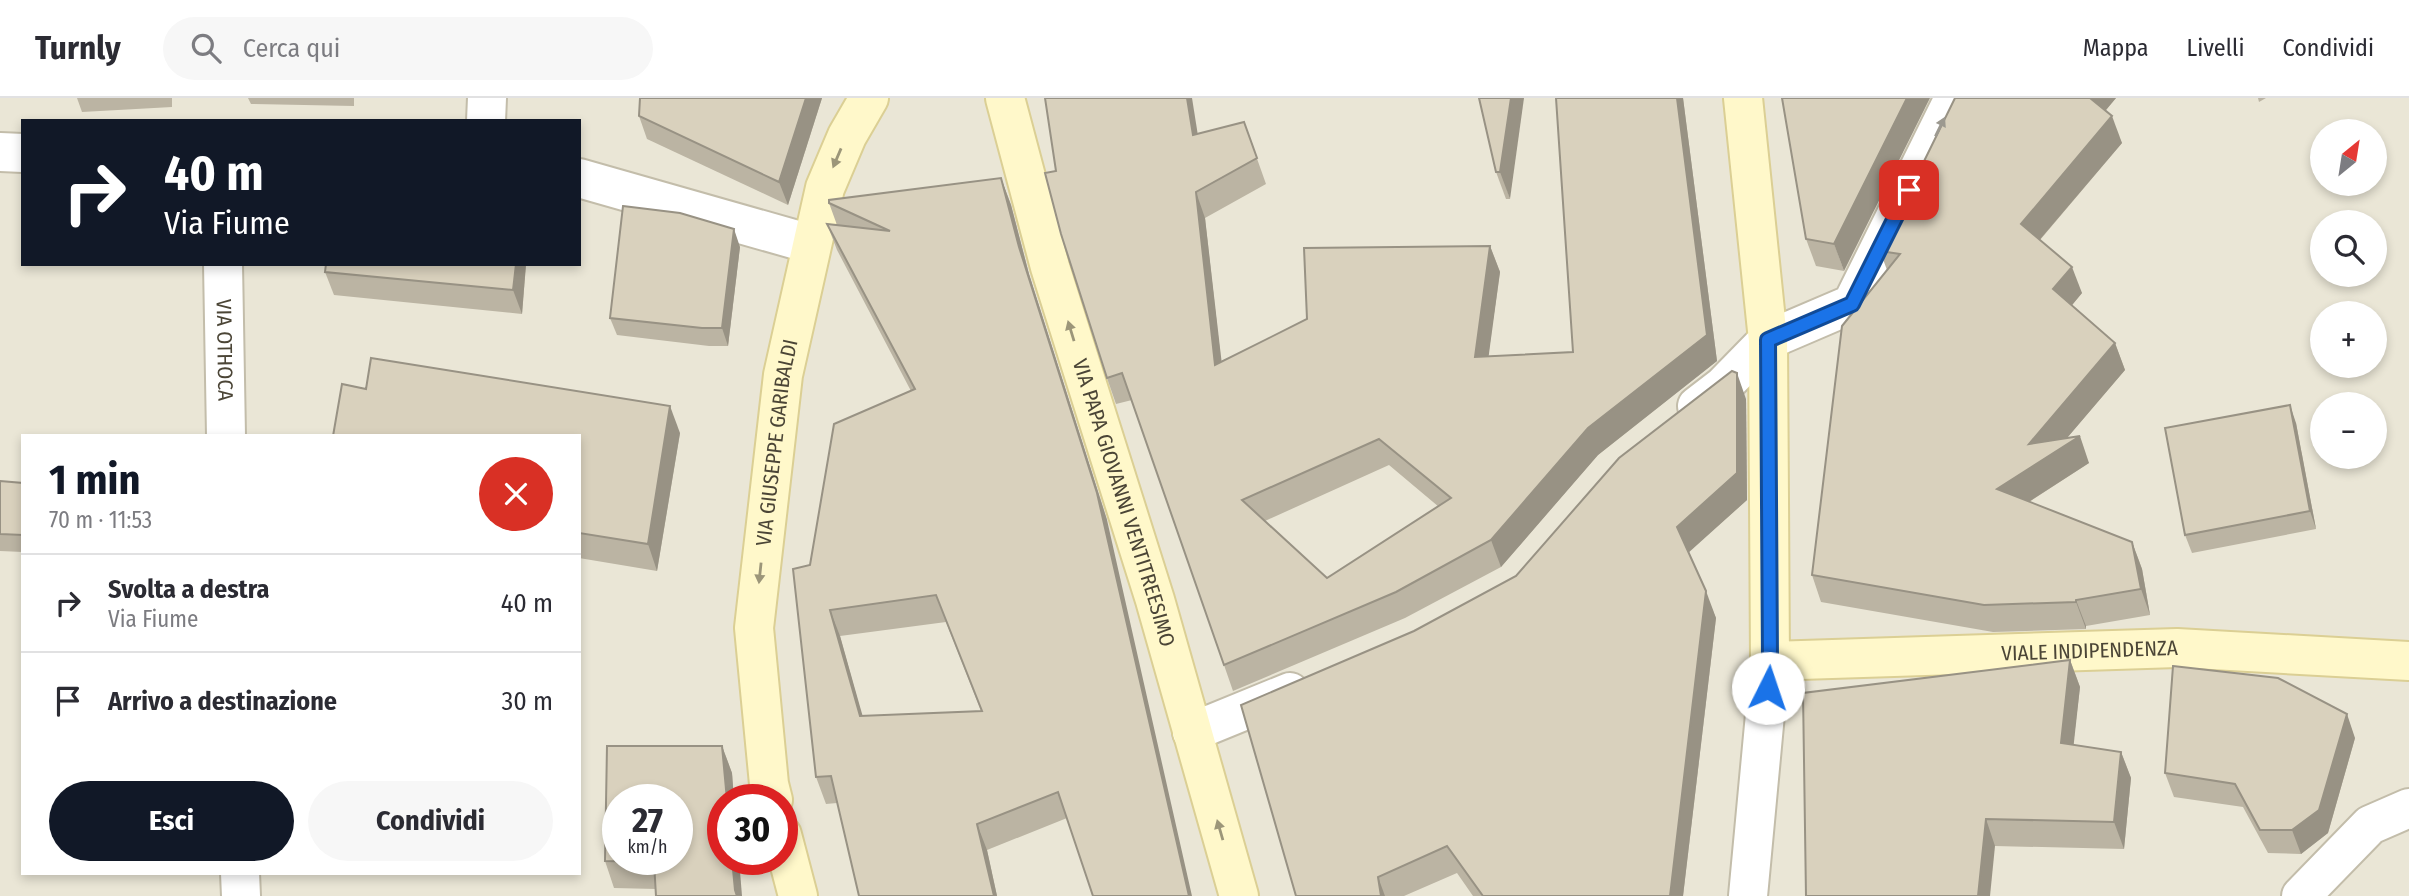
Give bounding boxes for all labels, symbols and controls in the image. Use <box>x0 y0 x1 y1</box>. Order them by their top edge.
search box <box>163 17 653 80</box>
text: Turnly <box>35 28 121 68</box>
icon: search <box>187 29 225 67</box>
text: Cerca qui <box>243 33 340 64</box>
text: Mappa <box>2083 34 2149 62</box>
text: Livelli <box>2187 34 2244 62</box>
text: Condividi <box>2282 34 2374 62</box>
one-way arrow <box>1934 117 1945 137</box>
north arrow <box>2310 119 2387 196</box>
map controls <box>2310 119 2387 469</box>
text: 40 m <box>164 144 264 203</box>
icon: right <box>49 147 140 238</box>
one-way arrow <box>832 148 843 169</box>
pin <box>1879 160 1939 220</box>
icon: arrive <box>1890 171 1928 209</box>
text: Via Fiume <box>164 204 290 242</box>
button: search <box>2310 210 2387 287</box>
street label: VIA OTHOCA <box>211 299 238 401</box>
button: + <box>2310 301 2387 378</box>
one-way arrow <box>1065 320 1075 341</box>
street label: VIA GIUSEPPE GARIBALDI <box>750 337 804 548</box>
street label: VIA PAPA GIOVANNI VENTITREESIMO <box>1067 356 1181 650</box>
button: − <box>2310 392 2387 469</box>
text: 1 min <box>49 455 140 505</box>
button: close <box>479 457 553 531</box>
text: 70 m · 11:53 <box>49 506 152 534</box>
one-way arrow <box>755 562 766 584</box>
text: Svolta a destra <box>108 574 269 605</box>
icon: right <box>49 584 87 622</box>
text: 40 m <box>501 588 553 619</box>
text: Via Fiume <box>108 605 198 633</box>
street label: VIALE INDIPENDENZA <box>2001 635 2178 667</box>
position arrow <box>1731 651 1805 725</box>
icon: arrive <box>49 682 87 720</box>
text: Arrivo a destinazione <box>108 686 337 717</box>
text: 30 m <box>502 686 553 717</box>
button: Esci <box>49 781 294 861</box>
button: Condividi <box>308 781 553 861</box>
speed limit sign: 30 <box>707 784 798 875</box>
text: 27 <box>632 799 663 841</box>
one-way arrow <box>1215 820 1225 841</box>
text: km/h <box>627 836 668 858</box>

